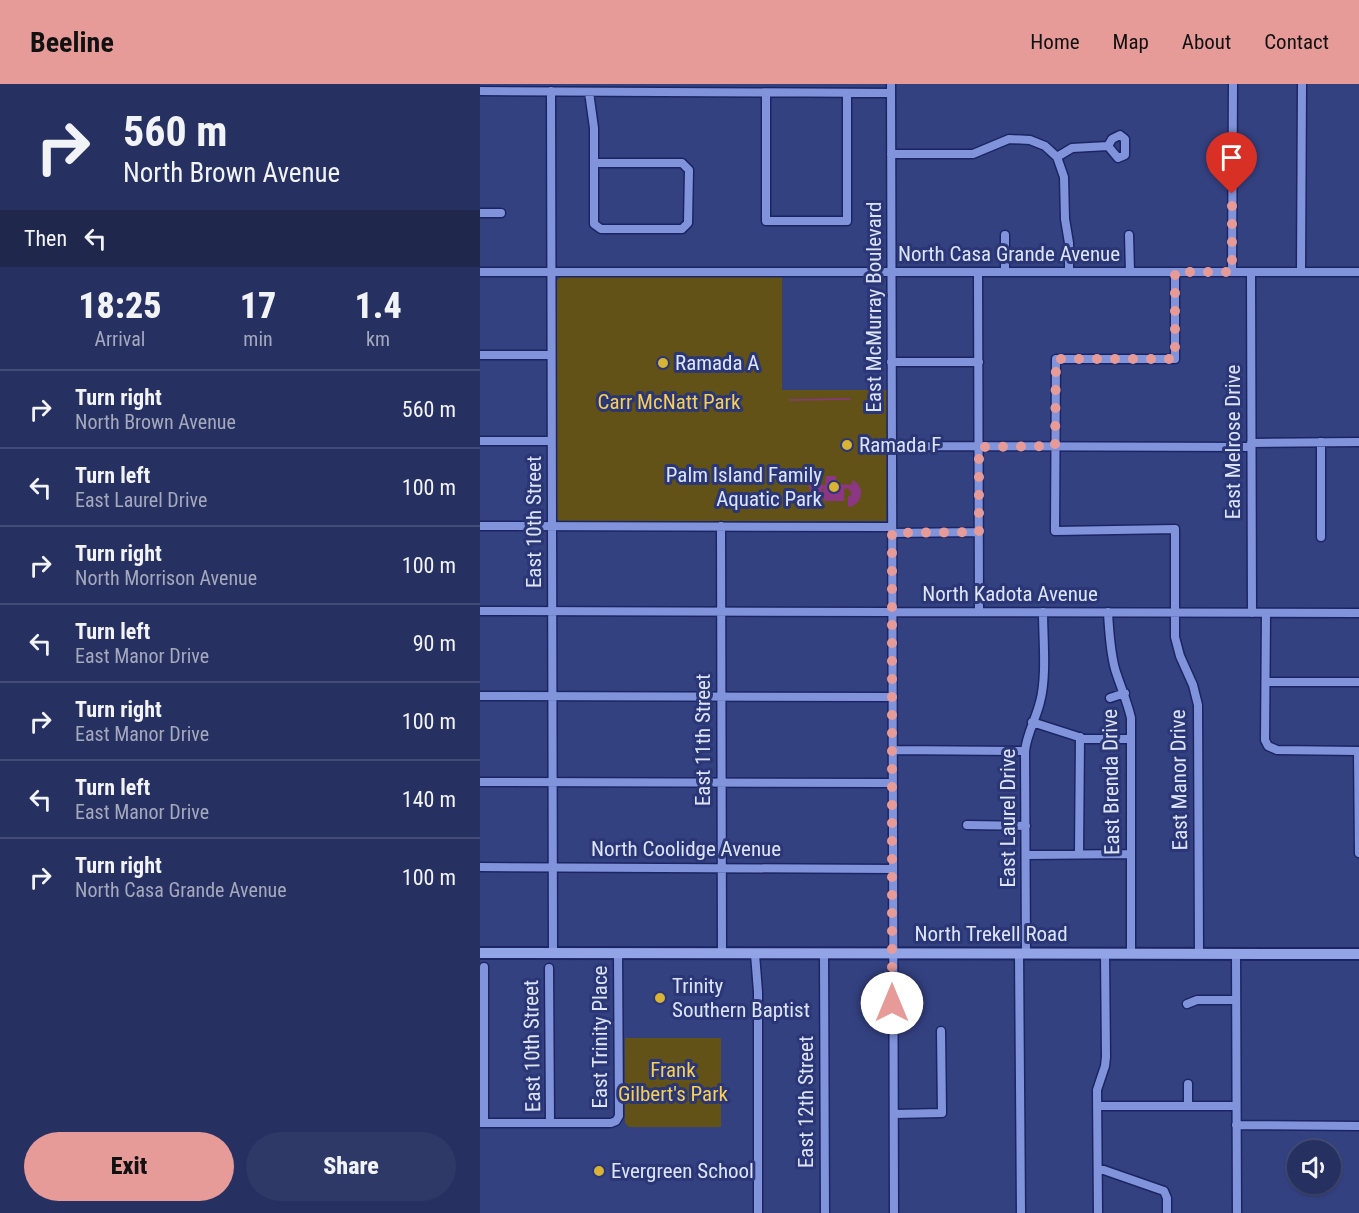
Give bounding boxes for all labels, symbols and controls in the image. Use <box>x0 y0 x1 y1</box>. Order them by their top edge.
text: Beeline <box>30 26 114 59</box>
text: Home <box>1030 30 1080 54</box>
text: Map <box>1113 30 1149 54</box>
text: About <box>1182 30 1231 54</box>
text: Contact <box>1264 30 1329 54</box>
text: 560 m <box>123 107 228 156</box>
icon: right <box>24 108 102 186</box>
pin <box>1206 132 1257 194</box>
icon: arrive <box>1215 141 1248 174</box>
text: North Brown Avenue <box>123 157 340 189</box>
street label: East McMurray Boulevard <box>862 202 886 412</box>
icon: left <box>79 222 112 255</box>
text: Then <box>24 226 67 251</box>
street label: North Casa Grande Avenue <box>898 242 1120 266</box>
text: 18:25 <box>78 285 162 327</box>
text: 17 <box>240 285 276 327</box>
text: 1.4 <box>354 285 402 327</box>
text: Arrival <box>94 327 145 351</box>
text: min <box>243 327 273 351</box>
text: km <box>366 327 390 351</box>
place label: Ramada A <box>675 351 759 375</box>
marker: Ramada A <box>656 356 670 370</box>
street label: East Melrose Drive <box>1221 365 1245 519</box>
text: Turn right <box>75 385 162 410</box>
park label: Carr McNatt Park <box>598 390 741 414</box>
icon: right <box>24 393 57 426</box>
text: 560 m <box>402 397 456 422</box>
text: North Brown Avenue <box>75 410 236 434</box>
place label: Ramada F <box>859 433 941 457</box>
marker: Ramada F <box>840 438 854 452</box>
street label: East 10th Street <box>522 456 546 588</box>
text: Turn left <box>75 463 150 488</box>
place label: Palm Island Family Aquatic Park <box>666 463 823 511</box>
icon: left <box>24 471 57 504</box>
text: 100 m <box>402 475 456 500</box>
marker: Palm Island Family Aquatic Park <box>827 480 841 494</box>
text: East Laurel Drive <box>75 488 207 512</box>
text: Turn right <box>75 541 162 566</box>
icon: right <box>24 549 57 582</box>
text: 100 m <box>402 553 456 578</box>
text: North Morrison Avenue <box>75 566 257 590</box>
street label: North Kadota Avenue <box>922 582 1098 606</box>
text: Turn left <box>75 619 150 644</box>
icon: left <box>24 627 57 660</box>
text: 90 m <box>413 631 456 656</box>
text: East Manor Drive <box>75 644 209 668</box>
street label: East 11th Street <box>691 674 715 806</box>
text: Turn right <box>75 697 162 722</box>
icon: right <box>24 705 57 738</box>
text: 100 m <box>402 709 456 734</box>
street label: East Brenda Drive <box>1098 709 1124 855</box>
street label: East Manor Drive <box>1166 709 1192 851</box>
text: East Manor Drive <box>75 722 209 746</box>
street label: East Laurel Drive <box>996 748 1020 887</box>
text: Turn left <box>75 775 150 800</box>
icon: left <box>24 783 57 816</box>
text: 140 m <box>402 787 456 812</box>
text: East Manor Drive <box>75 800 209 824</box>
street label: North Coolidge Avenue <box>591 837 781 861</box>
text: Turn right <box>75 853 162 878</box>
icon: right <box>24 861 57 894</box>
text: 100 m <box>402 865 456 890</box>
text: North Casa Grande Avenue <box>75 878 287 902</box>
street label: North Trekell Road <box>914 922 1068 946</box>
street label: East Trinity Place <box>588 965 612 1108</box>
position arrow <box>860 971 924 1035</box>
place label: Trinity Southern Baptist <box>672 974 810 1022</box>
street label: East 10th Street <box>519 980 545 1112</box>
marker: Trinity Southern Baptist <box>653 991 667 1005</box>
street label: East 12th Street <box>794 1036 818 1168</box>
park label: Frank Gilbert's Park <box>618 1058 729 1106</box>
button: Exit <box>24 1132 234 1201</box>
button: Share <box>246 1132 456 1201</box>
map controls <box>1287 1140 1341 1194</box>
button: sound <box>1287 1140 1341 1194</box>
place label: Evergreen School <box>611 1159 754 1183</box>
marker: Evergreen School <box>592 1164 606 1178</box>

